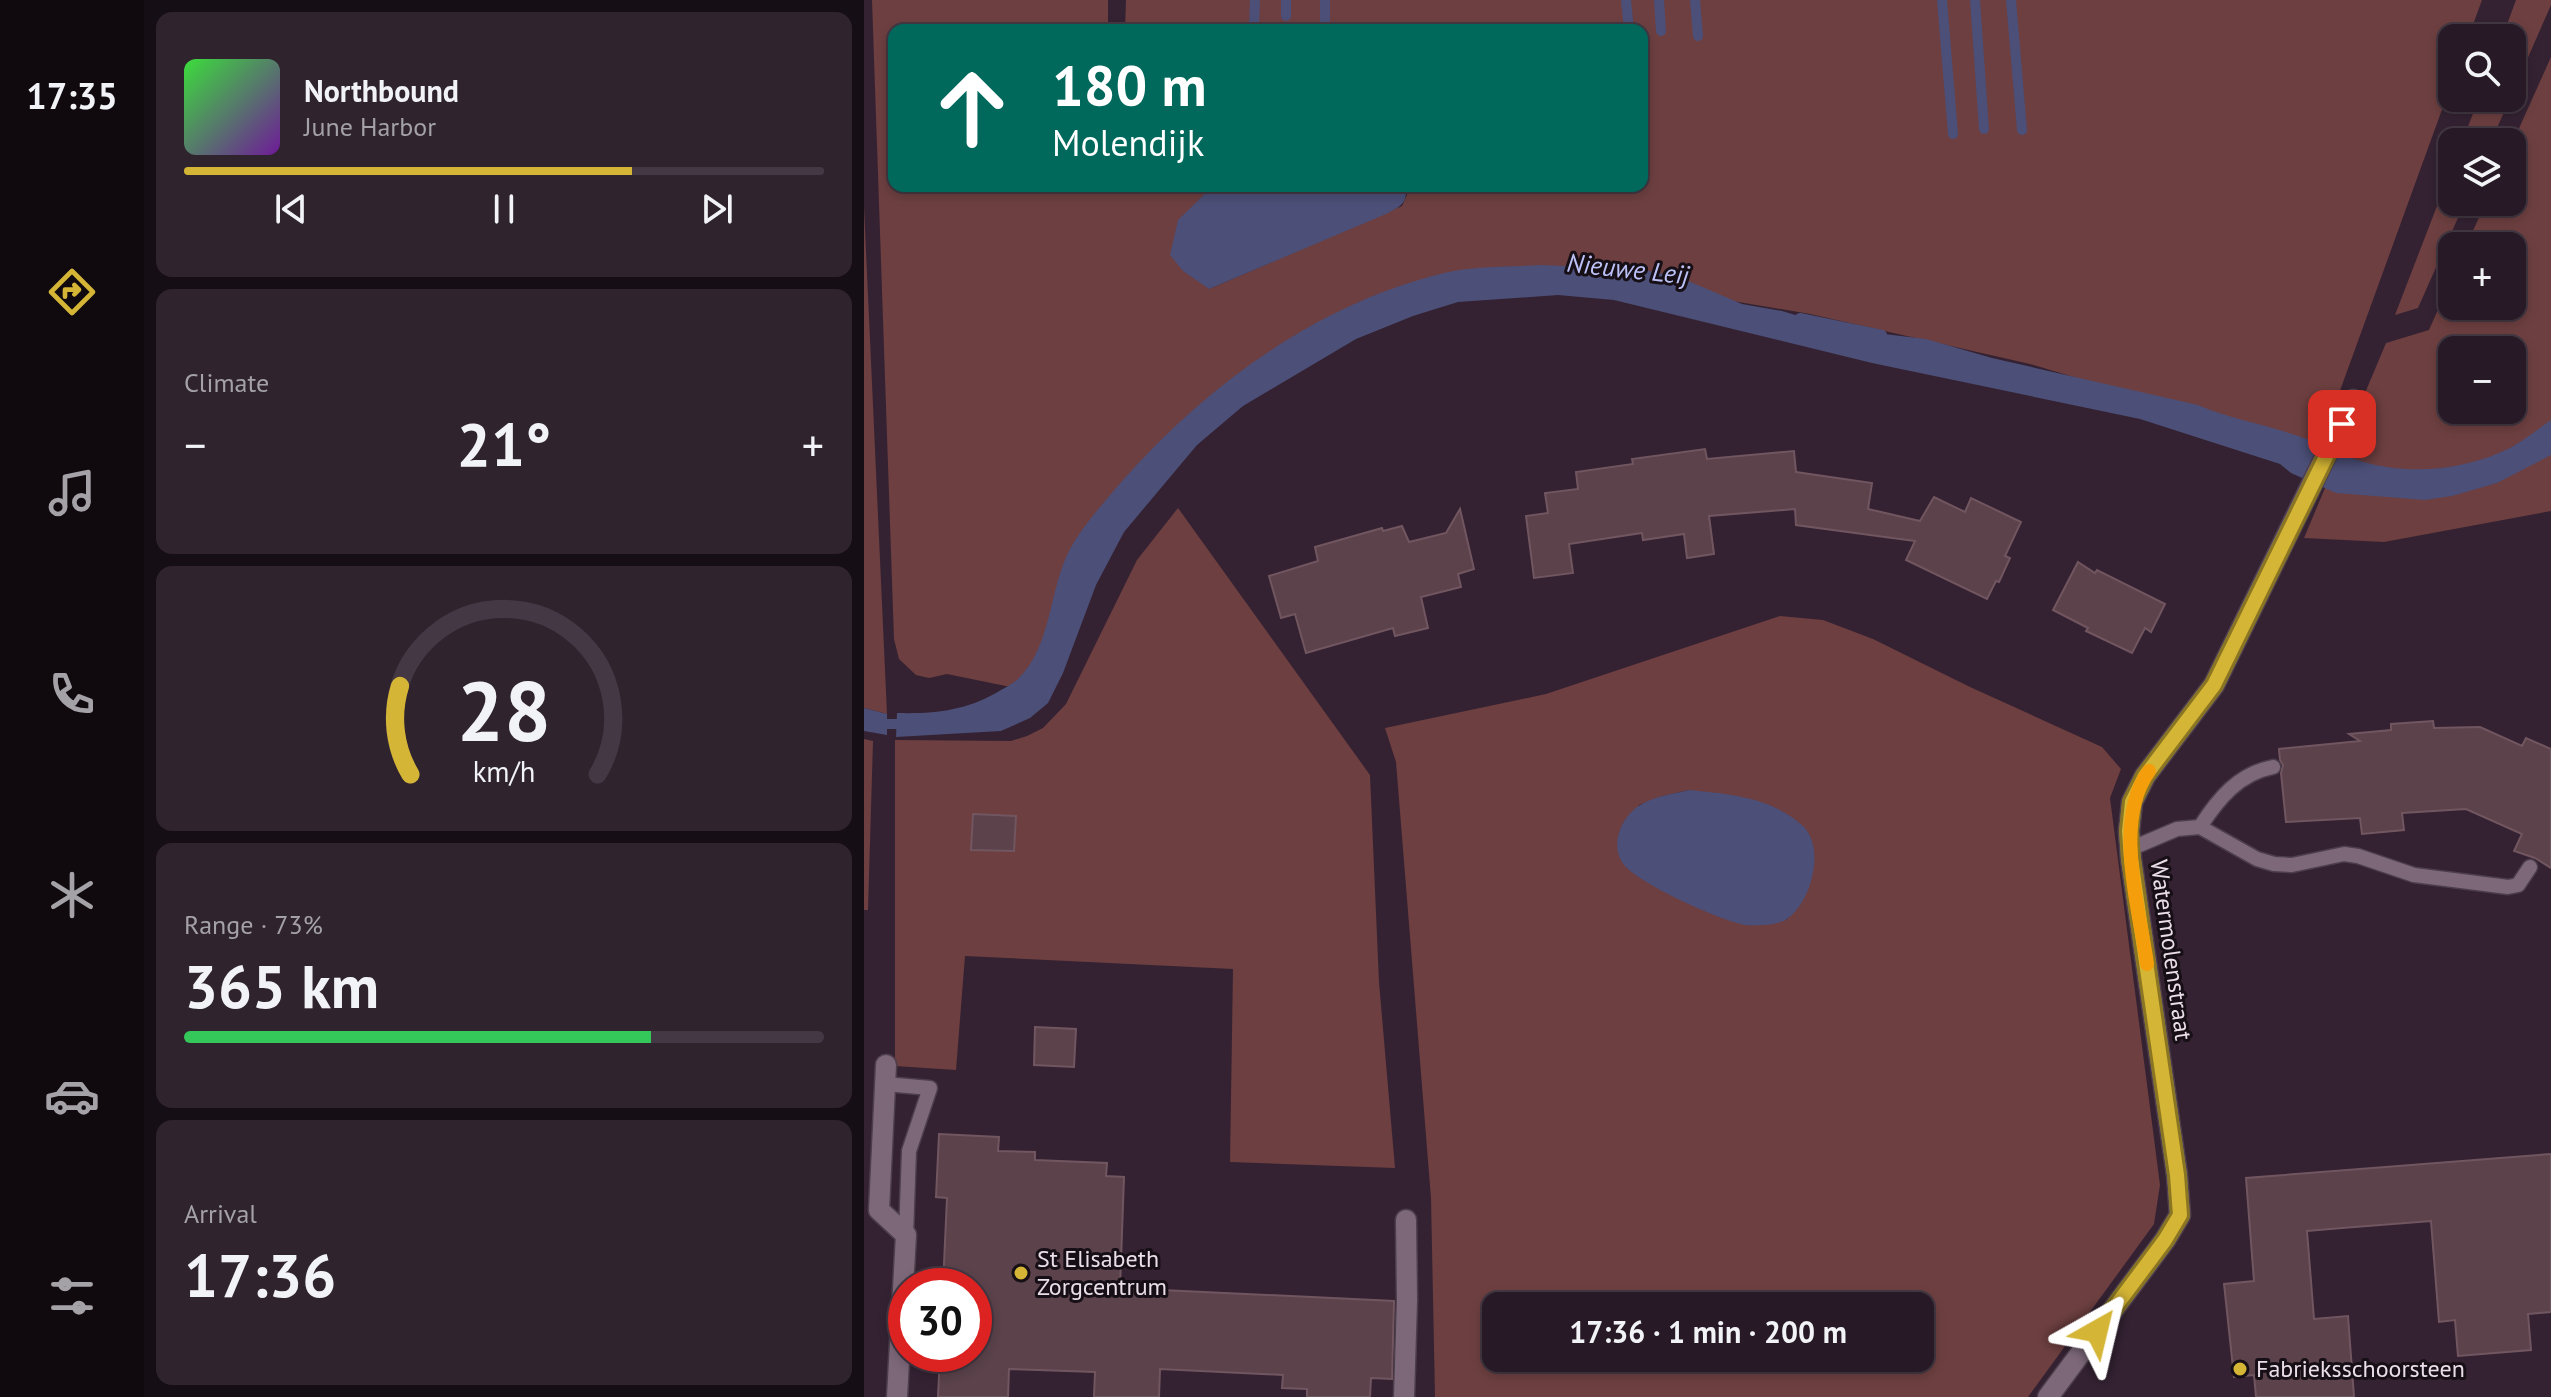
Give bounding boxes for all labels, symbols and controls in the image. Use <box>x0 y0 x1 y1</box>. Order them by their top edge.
map controls <box>2438 24 2526 424</box>
button: search <box>2438 24 2526 112</box>
text: 180 m <box>1052 49 1207 121</box>
icon: ahead <box>920 56 1024 160</box>
text: Northbound <box>304 71 459 110</box>
text: 17:35 <box>26 72 118 119</box>
text: June Harbor <box>304 110 436 143</box>
text: Molendijk <box>1052 119 1204 166</box>
button: layers <box>2438 128 2526 216</box>
icon: previous <box>269 187 313 231</box>
icon: pause <box>482 187 526 231</box>
icon: next <box>695 187 739 231</box>
button: + <box>2438 232 2526 320</box>
water label: Nieuwe Leij <box>1565 246 1692 291</box>
icon: directions <box>44 264 100 320</box>
button: − <box>2438 336 2526 424</box>
text: Climate <box>184 366 269 399</box>
pin <box>2308 390 2376 458</box>
icon: arrive <box>2320 402 2364 446</box>
text: 21° <box>457 405 551 483</box>
text: − <box>184 416 206 473</box>
text: + <box>802 416 824 473</box>
icon: music <box>44 465 100 521</box>
text: 28 <box>457 655 551 763</box>
icon: phone <box>44 666 100 722</box>
text: km/h <box>473 753 535 790</box>
street label: Watermolenstraat <box>2143 858 2200 1042</box>
icon: climate <box>44 867 100 923</box>
text: Range · 73% <box>184 908 323 941</box>
text: 365 km <box>184 947 379 1025</box>
icon: car <box>44 1068 100 1124</box>
text: Arrival <box>184 1197 257 1230</box>
text: 17:36 <box>184 1236 336 1314</box>
place label: St Elisabeth Zorgcentrum <box>1037 1243 1167 1302</box>
marker: St Elisabeth Zorgcentrum <box>1012 1264 1030 1282</box>
icon: filters <box>44 1268 100 1324</box>
speed limit sign: 30 <box>888 1268 992 1372</box>
position arrow <box>2055 1289 2139 1373</box>
text: 17:36 · 1 min · 200 m <box>1569 1312 1847 1351</box>
place label: Fabrieksschoorsteen <box>2256 1353 2465 1384</box>
marker: Fabrieksschoorsteen <box>2231 1360 2249 1378</box>

